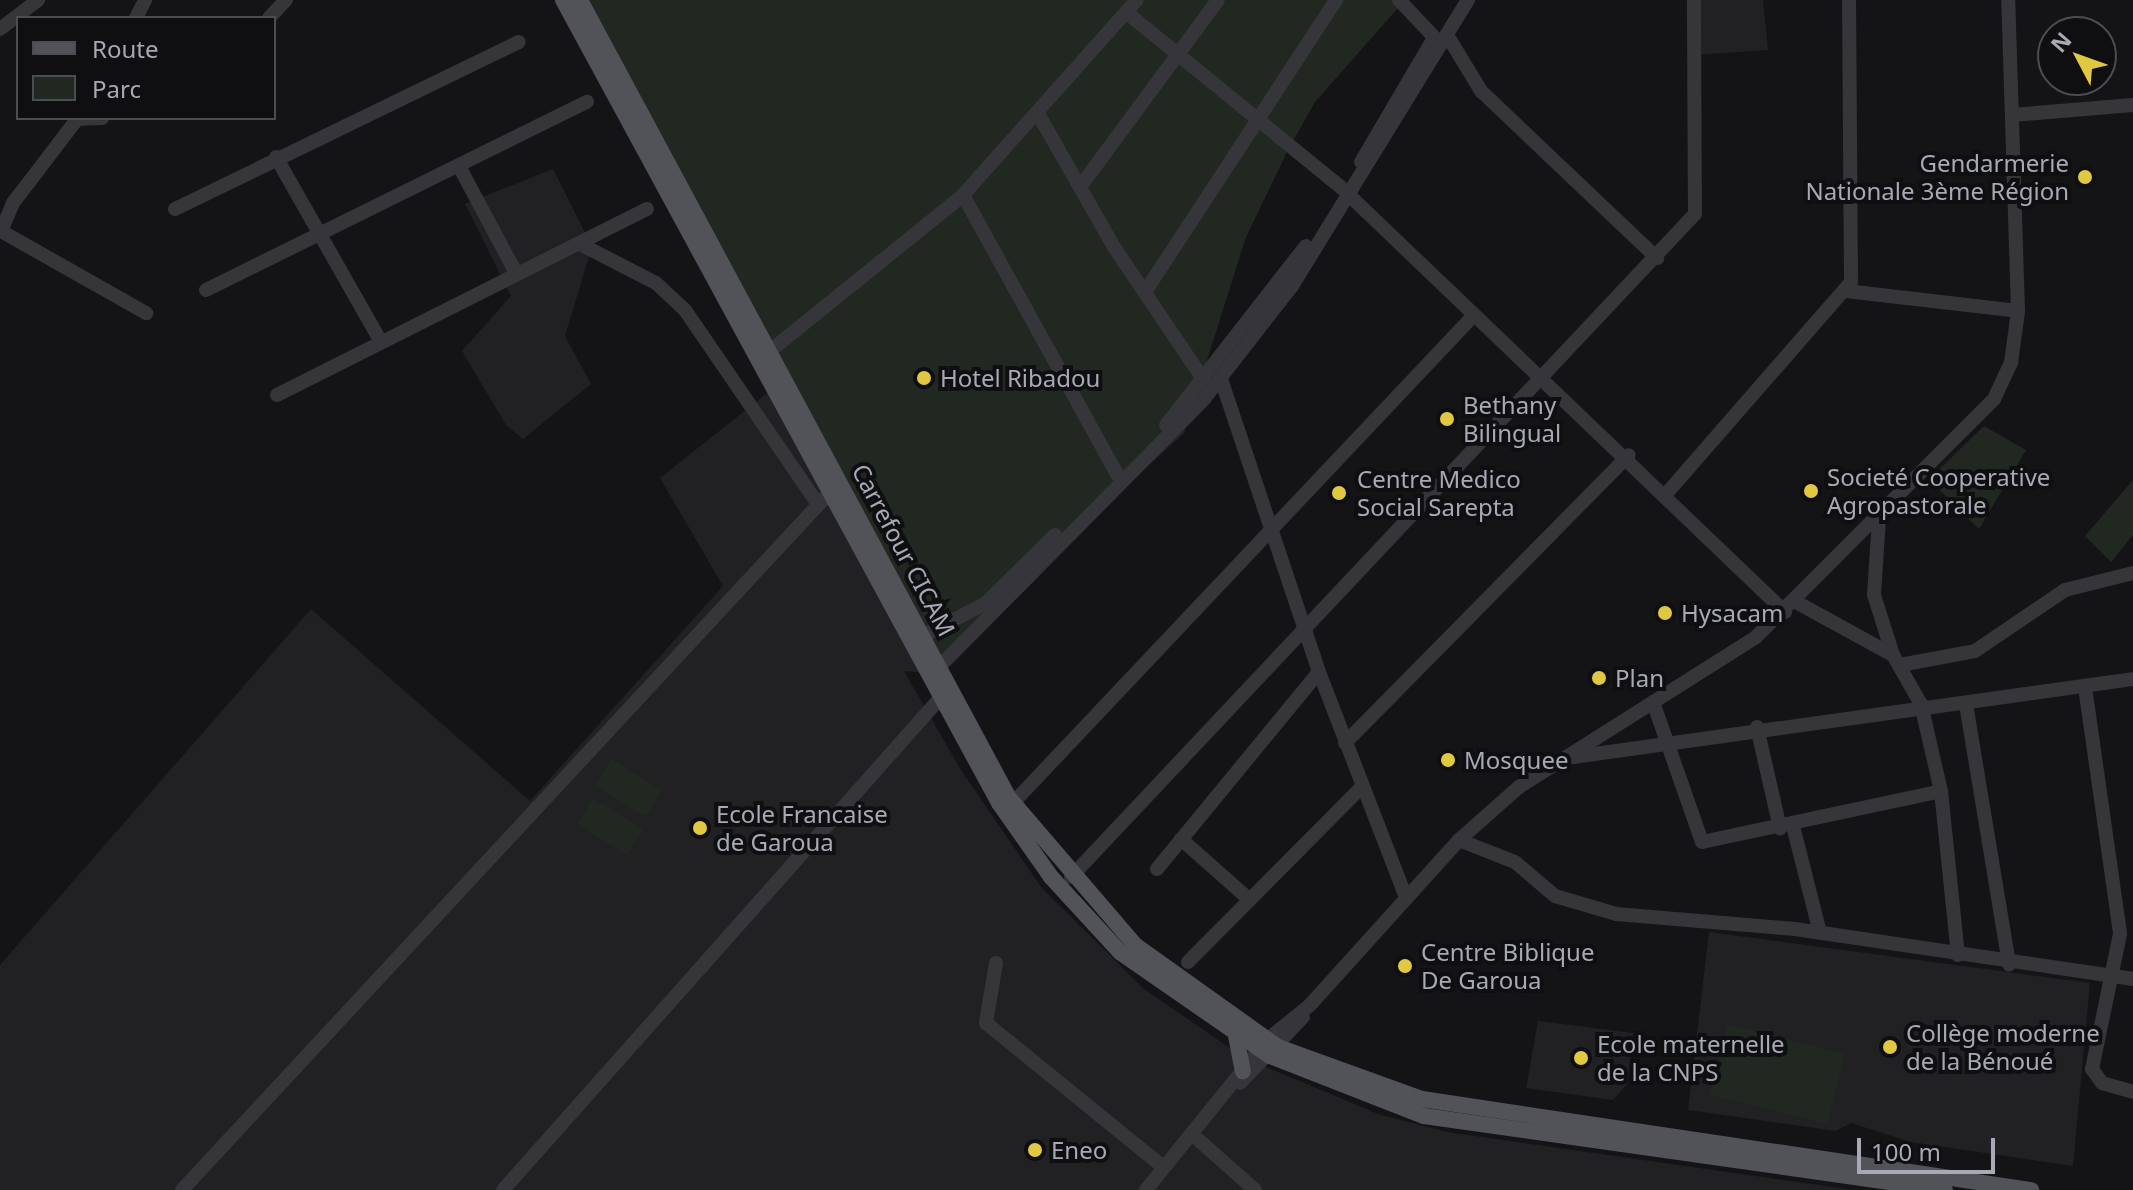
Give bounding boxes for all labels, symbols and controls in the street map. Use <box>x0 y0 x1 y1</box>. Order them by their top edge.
legend <box>16 16 276 120</box>
north arrow <box>2037 16 2117 96</box>
text: N <box>2043 25 2078 58</box>
text: Route <box>92 32 158 65</box>
text: Parc <box>92 72 141 105</box>
place label: Gendarmerie Nationale 3ème Région <box>1805 149 2069 205</box>
marker: Gendarmerie Nationale 3ème Région <box>2076 168 2094 186</box>
place label: Hotel Ribadou <box>940 364 1100 392</box>
marker: Hotel Ribadou <box>915 369 933 387</box>
place label: Bethany Bilingual <box>1463 391 1561 447</box>
marker: Bethany Bilingual <box>1438 410 1456 428</box>
street label: Carrefour CICAM <box>846 459 962 641</box>
place label: Societé Cooperative Agropastorale <box>1827 463 2050 519</box>
place label: Centre Medico Social Sarepta <box>1357 465 1521 521</box>
marker: Centre Medico Social Sarepta <box>1328 482 1350 504</box>
marker: Societé Cooperative Agropastorale <box>1802 482 1820 500</box>
place label: Hysacam <box>1681 599 1783 627</box>
marker: Hysacam <box>1656 604 1674 622</box>
place label: Plan <box>1615 664 1664 692</box>
marker: Plan <box>1590 669 1608 687</box>
place label: Mosquee <box>1464 746 1568 774</box>
marker: Mosquee <box>1439 751 1457 769</box>
place label: Ecole Francaise de Garoua <box>716 800 888 856</box>
marker: Ecole Francaise de Garoua <box>691 819 709 837</box>
place label: Centre Biblique De Garoua <box>1421 938 1594 994</box>
marker: Centre Biblique De Garoua <box>1396 957 1414 975</box>
place label: Collège moderne de la Bénoué <box>1906 1019 2100 1075</box>
place label: Ecole maternelle de la CNPS <box>1597 1030 1785 1086</box>
marker: Collège moderne de la Bénoué <box>1881 1038 1899 1056</box>
marker: Ecole maternelle de la CNPS <box>1572 1049 1590 1067</box>
scale bar <box>1861 1122 1999 1172</box>
text: 100 m <box>1871 1135 1941 1168</box>
place label: Eneo <box>1051 1136 1107 1164</box>
marker: Eneo <box>1026 1141 1044 1159</box>

